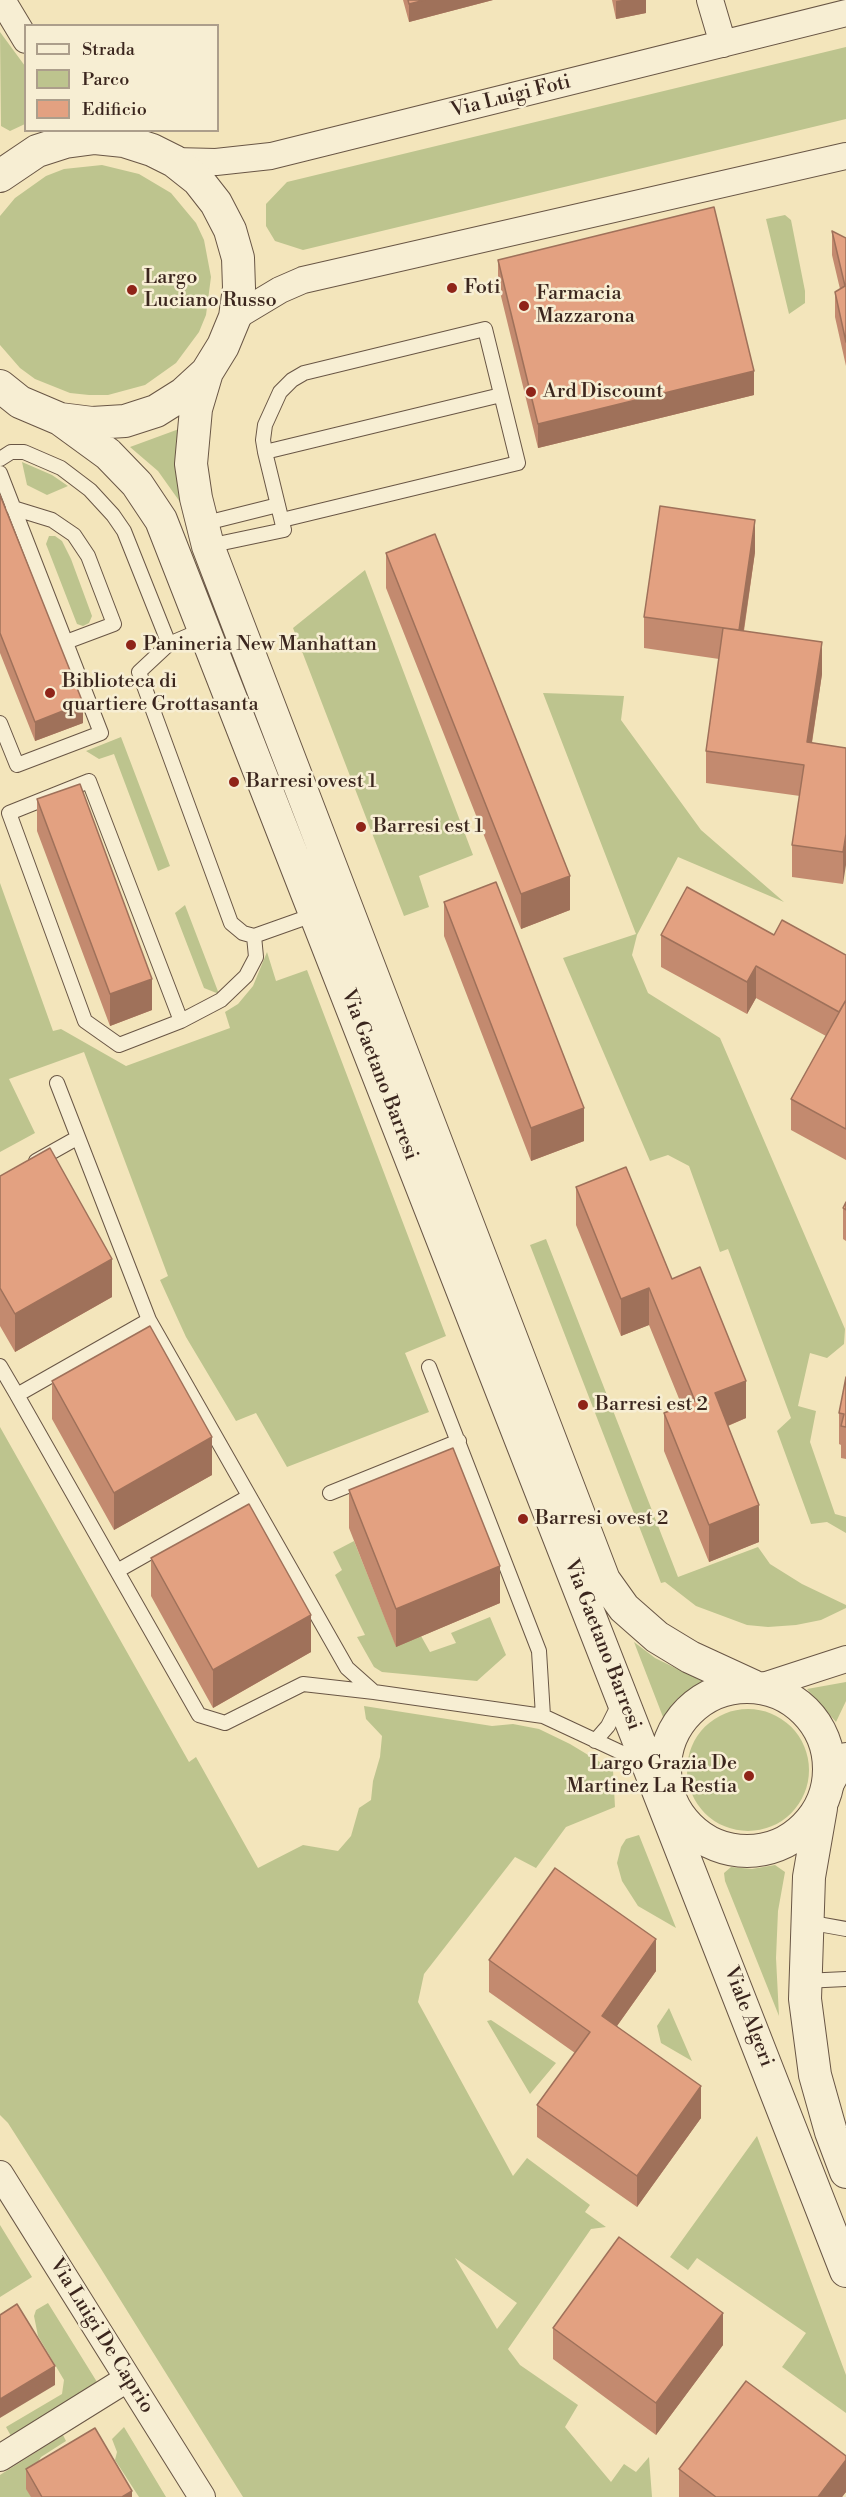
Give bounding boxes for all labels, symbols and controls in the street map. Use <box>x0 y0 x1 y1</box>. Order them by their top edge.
legend <box>24 24 219 132</box>
text: Strada <box>82 38 135 61</box>
text: Parco <box>82 68 129 91</box>
street label: Via Luigi Foti <box>449 71 573 123</box>
text: Edificio <box>82 98 147 121</box>
place label: Largo Luciano Russo <box>144 266 277 313</box>
place label: Foti <box>464 276 500 300</box>
marker: Foti <box>445 281 459 295</box>
place label: Farmacia Mazzarona <box>536 282 635 329</box>
marker: Largo Luciano Russo <box>125 283 139 297</box>
marker: Farmacia Mazzarona <box>517 299 531 313</box>
place label: Ard Discount <box>543 380 663 404</box>
marker: Ard Discount <box>524 385 538 399</box>
place label: Panineria New Manhattan <box>143 633 377 657</box>
marker: Panineria New Manhattan <box>124 638 138 652</box>
place label: Biblioteca di quartiere Grottasanta <box>62 670 259 717</box>
marker: Biblioteca di quartiere Grottasanta <box>43 686 57 700</box>
place label: Barresi ovest 1 <box>246 770 377 794</box>
marker: Barresi ovest 1 <box>227 775 241 789</box>
place label: Barresi est 1 <box>373 815 483 839</box>
marker: Barresi est 1 <box>354 820 368 834</box>
street label: Via Gaetano Barresi <box>335 986 423 1164</box>
place label: Barresi est 2 <box>595 1393 708 1417</box>
marker: Barresi est 2 <box>576 1398 590 1412</box>
place label: Barresi ovest 2 <box>535 1507 668 1531</box>
marker: Barresi ovest 2 <box>516 1512 530 1526</box>
street label: Via Gaetano Barresi <box>558 1556 646 1734</box>
place label: Largo Grazia De Martinez La Restia <box>567 1752 737 1799</box>
marker: Largo Grazia De Martinez La Restia <box>742 1769 756 1783</box>
street label: Viale Algeri <box>718 1963 778 2071</box>
street label: Via Luigi De Caprio <box>44 2254 158 2418</box>

